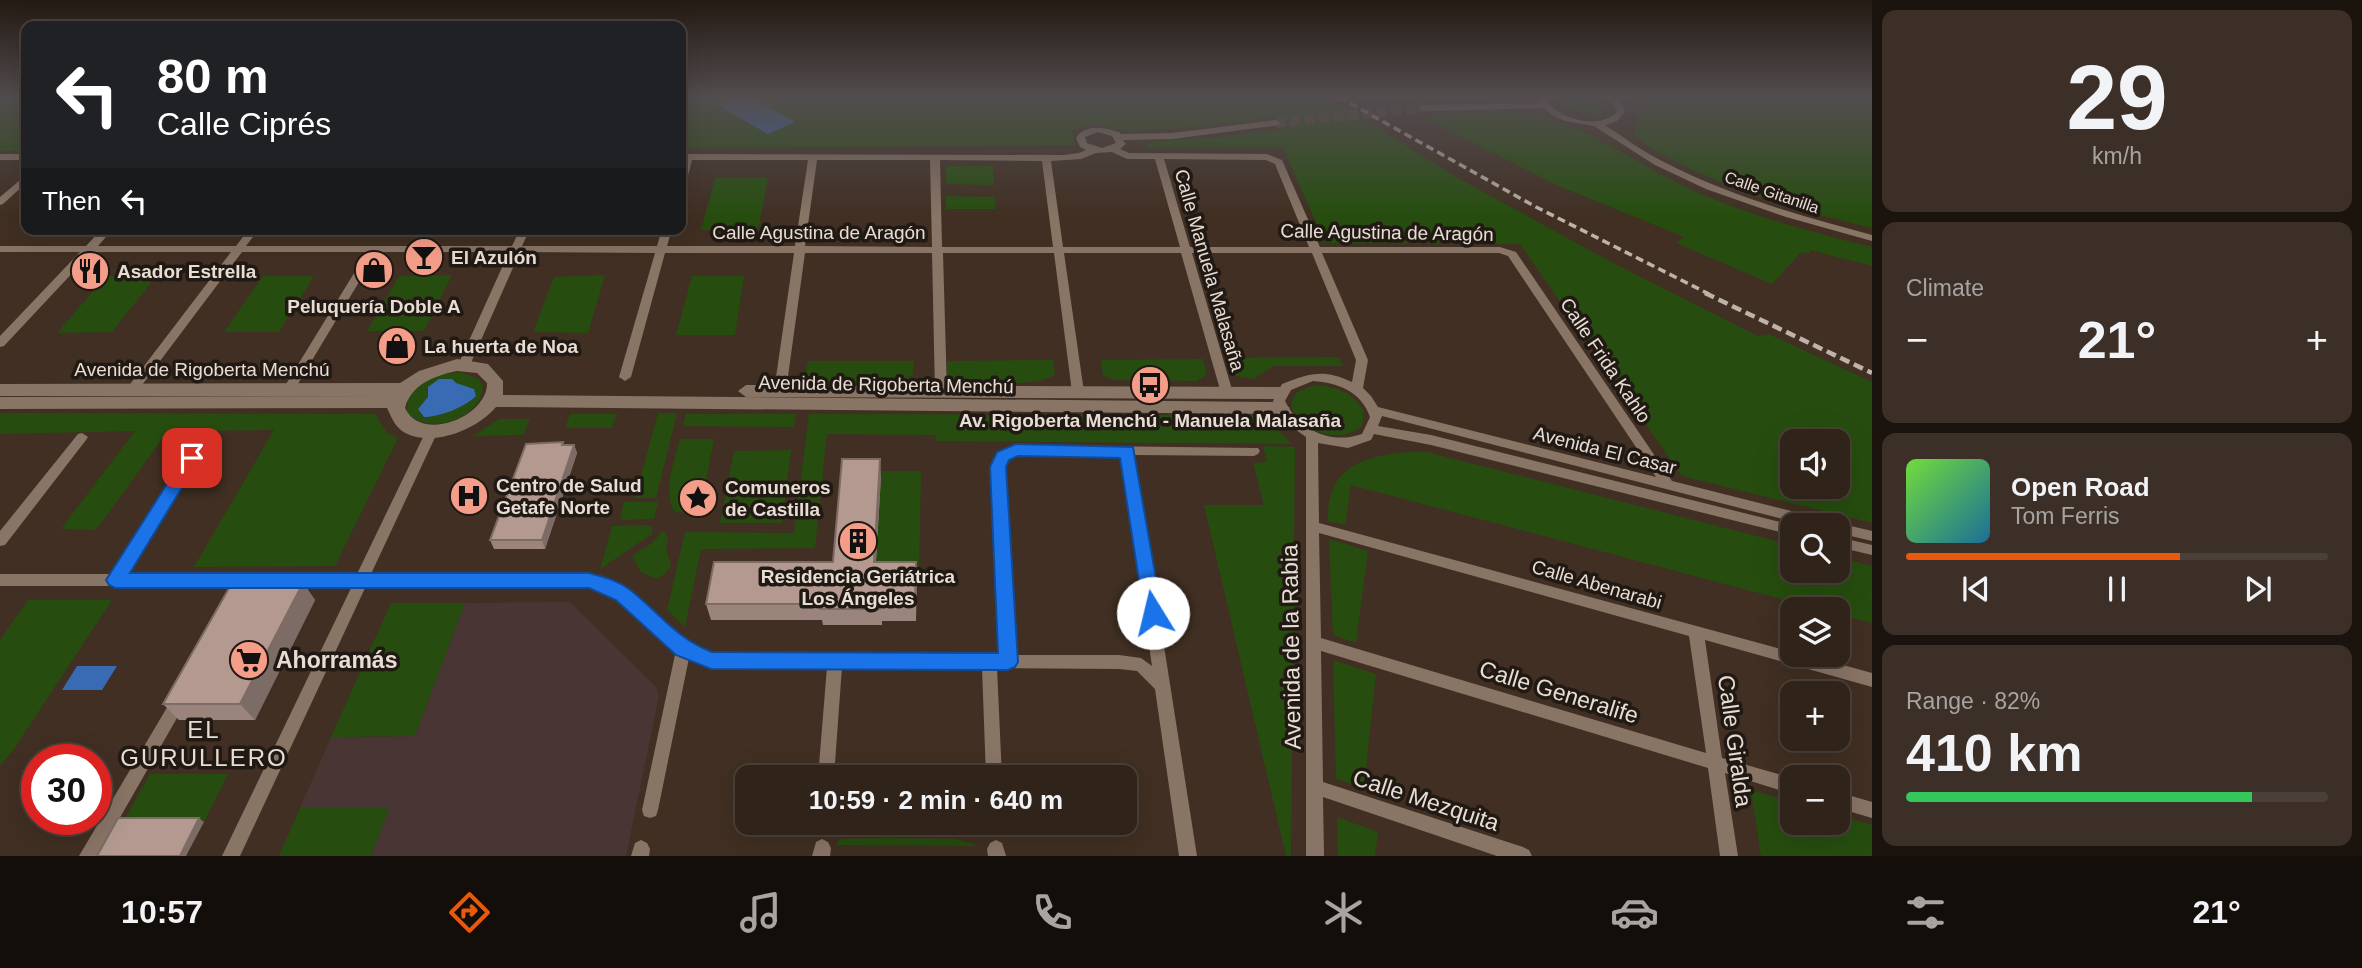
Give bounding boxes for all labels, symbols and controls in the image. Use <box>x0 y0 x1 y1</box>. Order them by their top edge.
text: 29 <box>2066 47 2168 148</box>
icon: left <box>42 49 133 140</box>
text: 80 m <box>157 49 269 103</box>
text: Calle Ciprés <box>157 106 331 142</box>
text: km/h <box>2092 143 2142 169</box>
street label: Calle Manuela Malasaña <box>1171 167 1249 374</box>
street label: Calle Gitanilla <box>1722 168 1821 217</box>
icon: left <box>115 182 153 220</box>
text: Then <box>42 186 101 216</box>
street label: Calle Agustina de Aragón <box>1280 220 1494 245</box>
street label: Calle Agustina de Aragón <box>712 222 926 243</box>
bar icon: El Azulón <box>403 236 445 278</box>
place label: El Azulón <box>451 247 537 268</box>
shop icon: Peluquería Doble A <box>353 249 395 291</box>
restaurant icon: Asador Estrella <box>69 250 111 292</box>
place label: Asador Estrella <box>117 261 257 282</box>
text: Climate <box>1906 275 1984 301</box>
street label: Calle Frida Kahlo <box>1556 294 1655 427</box>
place label: Peluquería Doble A <box>287 296 461 317</box>
text: 21° <box>2078 311 2156 369</box>
text: − <box>1906 319 1928 361</box>
text: + <box>2306 319 2328 361</box>
shop icon: La huerta de Noa <box>376 325 418 367</box>
place label: La huerta de Noa <box>424 336 579 357</box>
street label: Avenida de Rigoberta Menchú <box>74 359 330 380</box>
bus stop icon: Av. Rigoberta Menchú - Manuela Malasaña <box>1129 364 1171 406</box>
street label: Avenida de Rigoberta Menchú <box>758 372 1014 397</box>
place label: Av. Rigoberta Menchú - Manuela Malasaña <box>959 410 1342 431</box>
street label: Avenida El Casar <box>1531 423 1679 479</box>
pin <box>162 428 222 488</box>
map controls <box>1780 429 1850 835</box>
button: sound <box>1780 429 1850 499</box>
icon: arrive <box>173 439 211 477</box>
text: Open Road <box>2011 472 2150 502</box>
hospital icon: Centro de Salud Getafe Norte <box>448 475 490 517</box>
place label: Centro de Salud Getafe Norte <box>496 475 642 518</box>
place icon: Comuneros de Castilla <box>677 477 719 519</box>
place label: Comuneros de Castilla <box>725 477 831 520</box>
text: Tom Ferris <box>2011 503 2120 529</box>
button: search <box>1780 513 1850 583</box>
building icon: Residencia Geriátrica Los Ángeles <box>837 520 879 562</box>
street label: Avenida de la Rabia <box>1276 544 1306 750</box>
street label: Calle Abenarabi <box>1529 556 1664 613</box>
place label: Residencia Geriátrica Los Ángeles <box>761 566 956 609</box>
icon: previous <box>1957 570 1995 608</box>
icon: pause <box>2098 570 2136 608</box>
icon: next <box>2239 570 2277 608</box>
position arrow <box>1116 576 1190 650</box>
button: layers <box>1780 597 1850 667</box>
supermarket icon: Ahorramás <box>228 639 270 681</box>
place label: Ahorramás <box>276 647 397 673</box>
street label: Calle Generalife <box>1476 655 1642 729</box>
street label: Calle Giralda <box>1713 673 1757 809</box>
button: + <box>1780 681 1850 751</box>
text: Range · 82% <box>1906 688 2040 714</box>
district label: EL GURULLERO <box>120 716 288 771</box>
text: 410 km <box>1906 724 2082 782</box>
speed limit sign: 30 <box>21 744 112 835</box>
street label: Calle Mezquita <box>1350 764 1503 836</box>
button: − <box>1780 765 1850 835</box>
text: 10:59 · 2 min · 640 m <box>809 785 1063 815</box>
icon: directions <box>445 888 494 937</box>
icon: music <box>736 888 785 937</box>
icon: phone <box>1028 888 1077 937</box>
icon: climate <box>1319 888 1368 937</box>
icon: car <box>1610 888 1659 937</box>
icon: filters <box>1901 888 1950 937</box>
text: 10:57 <box>121 894 203 930</box>
text: 21° <box>2192 894 2241 930</box>

